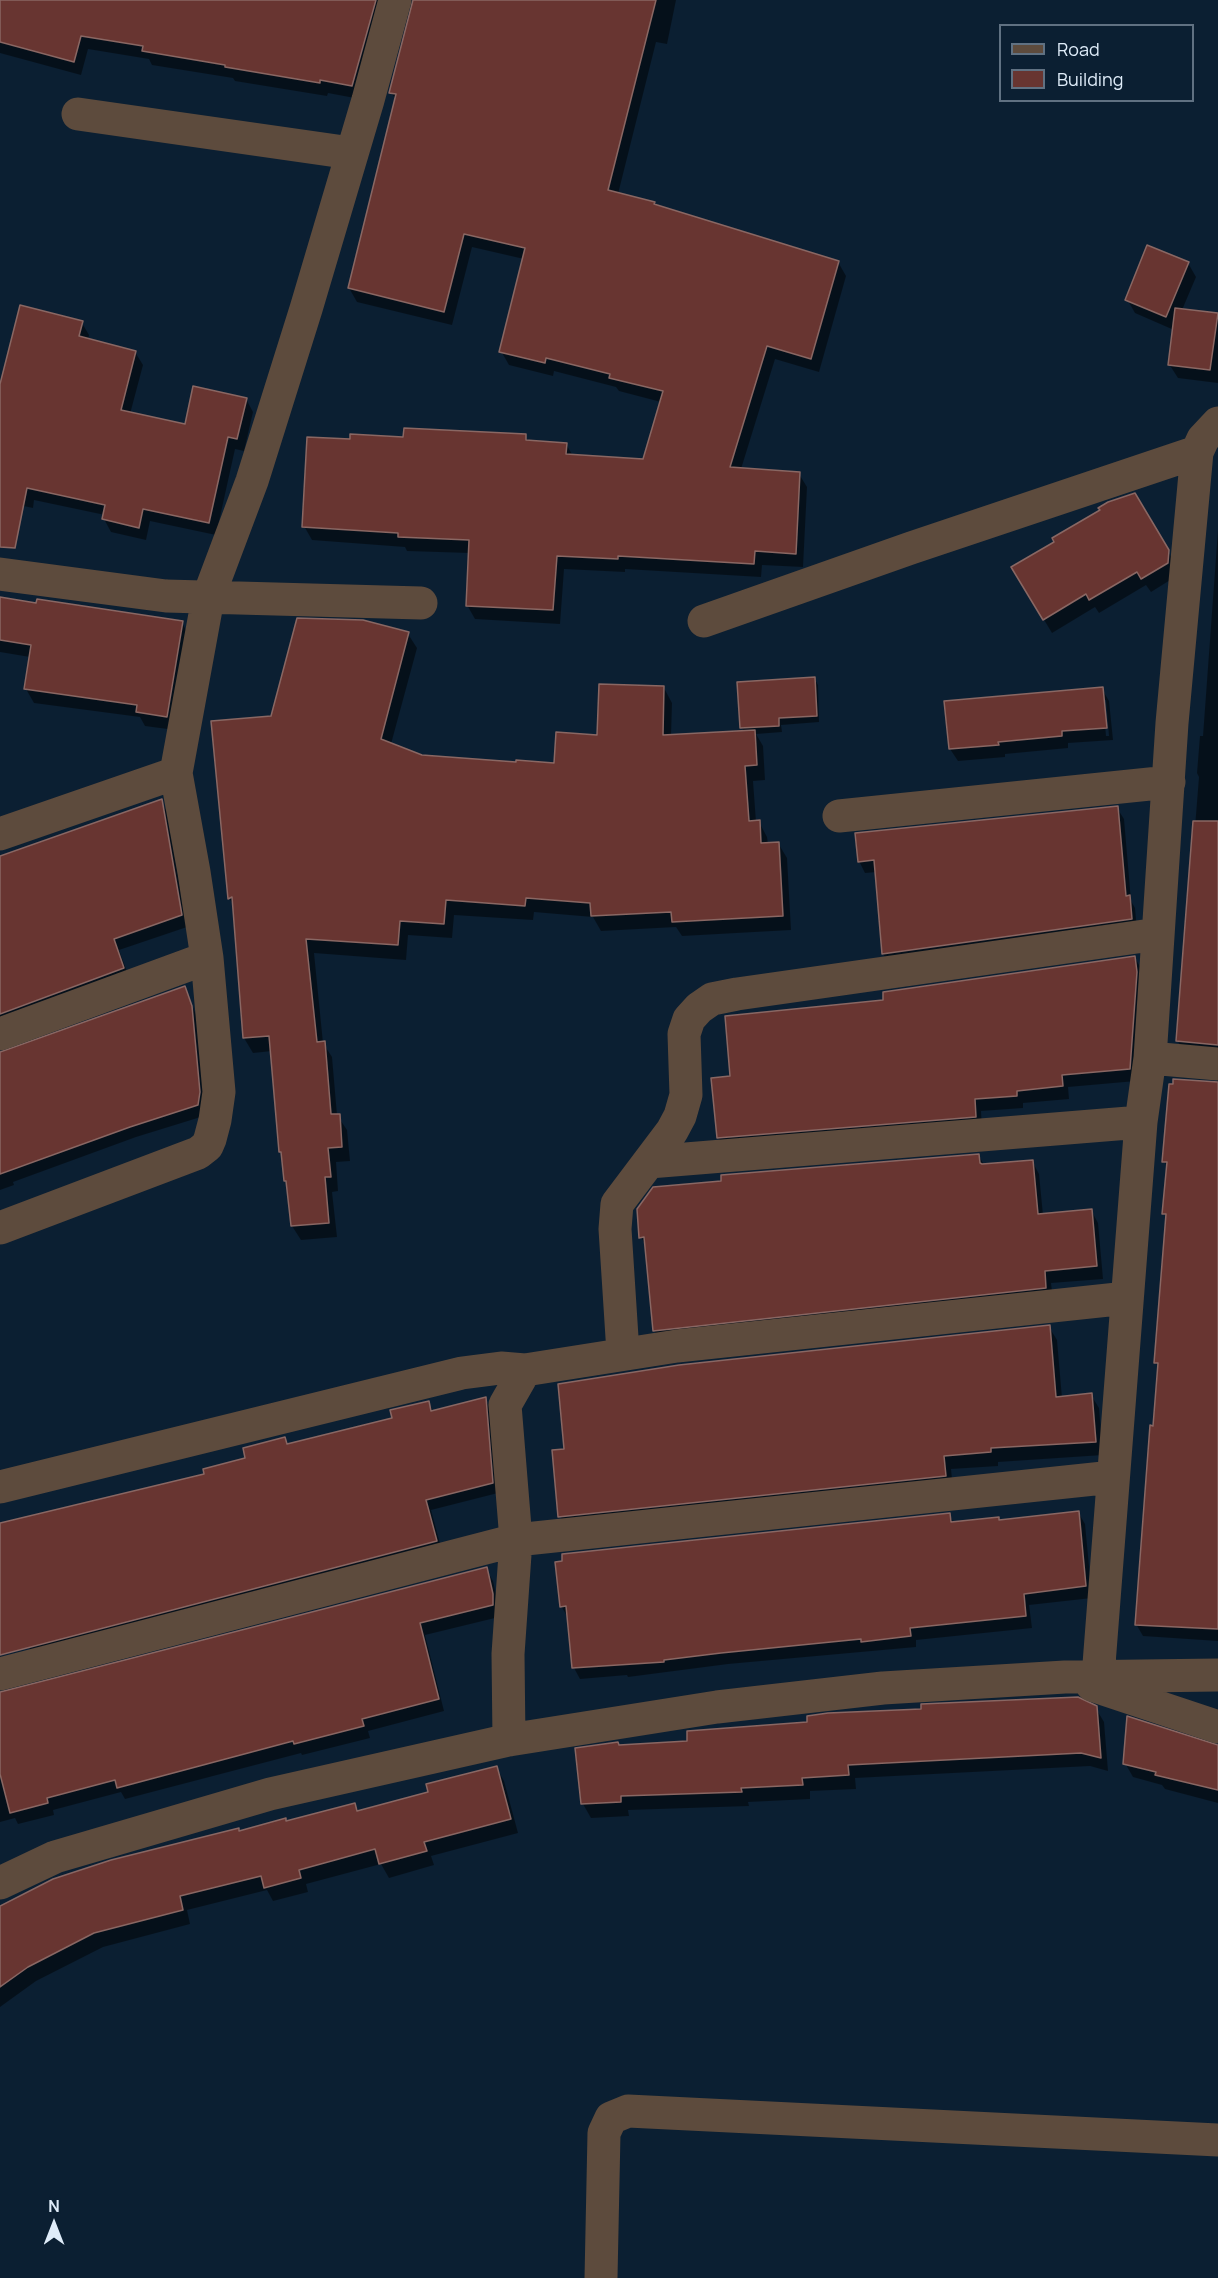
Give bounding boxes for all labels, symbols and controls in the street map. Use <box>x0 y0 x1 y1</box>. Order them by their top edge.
legend <box>999 24 1194 102</box>
text: Road <box>1057 37 1100 61</box>
text: Building <box>1057 67 1123 91</box>
north arrow <box>24 2194 84 2254</box>
text: N <box>48 2195 60 2217</box>

